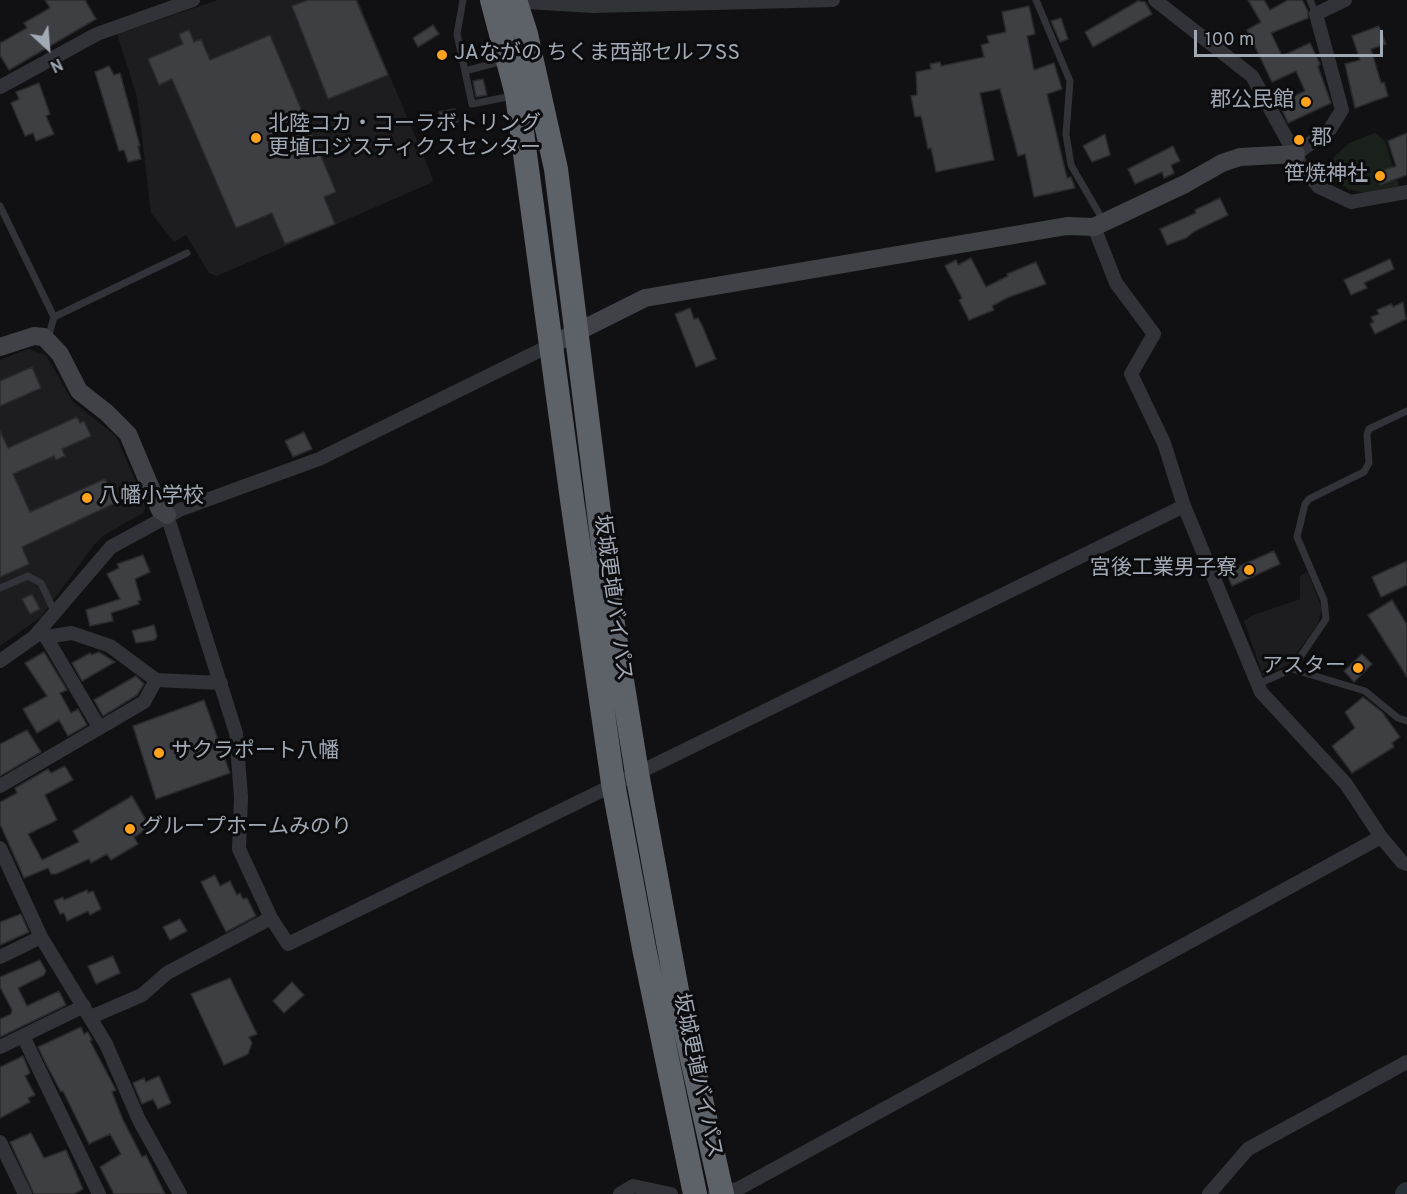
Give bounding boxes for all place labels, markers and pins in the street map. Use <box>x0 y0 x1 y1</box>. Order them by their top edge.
place label: JAながの ちくま西部セルフSS <box>454 42 740 68</box>
marker: JAながの ちくま西部セルフSS <box>435 48 449 62</box>
place label: 郡公民館 <box>1210 89 1294 115</box>
marker: 郡公民館 <box>1299 95 1313 109</box>
place label: 北陸コカ・コーラボトリング 更埴ロジスティクスセンター <box>268 113 541 163</box>
place label: 郡 <box>1311 127 1332 153</box>
marker: 北陸コカ・コーラボトリング 更埴ロジスティクスセンター <box>249 131 263 145</box>
marker: 郡 <box>1292 133 1306 147</box>
place label: 笹焼神社 <box>1284 163 1368 189</box>
marker: 笹焼神社 <box>1373 169 1387 183</box>
place label: 八幡小学校 <box>99 485 204 511</box>
marker: 八幡小学校 <box>80 491 94 505</box>
place label: 宮後工業男子寮 <box>1090 557 1237 583</box>
marker: 宮後工業男子寮 <box>1242 563 1256 577</box>
place label: アスター <box>1262 655 1346 681</box>
marker: アスター <box>1351 661 1365 675</box>
place label: サクラポート八幡 <box>171 740 339 766</box>
marker: サクラポート八幡 <box>152 746 166 760</box>
place label: グループホームみのり <box>142 816 352 842</box>
marker: グループホームみのり <box>123 822 137 836</box>

